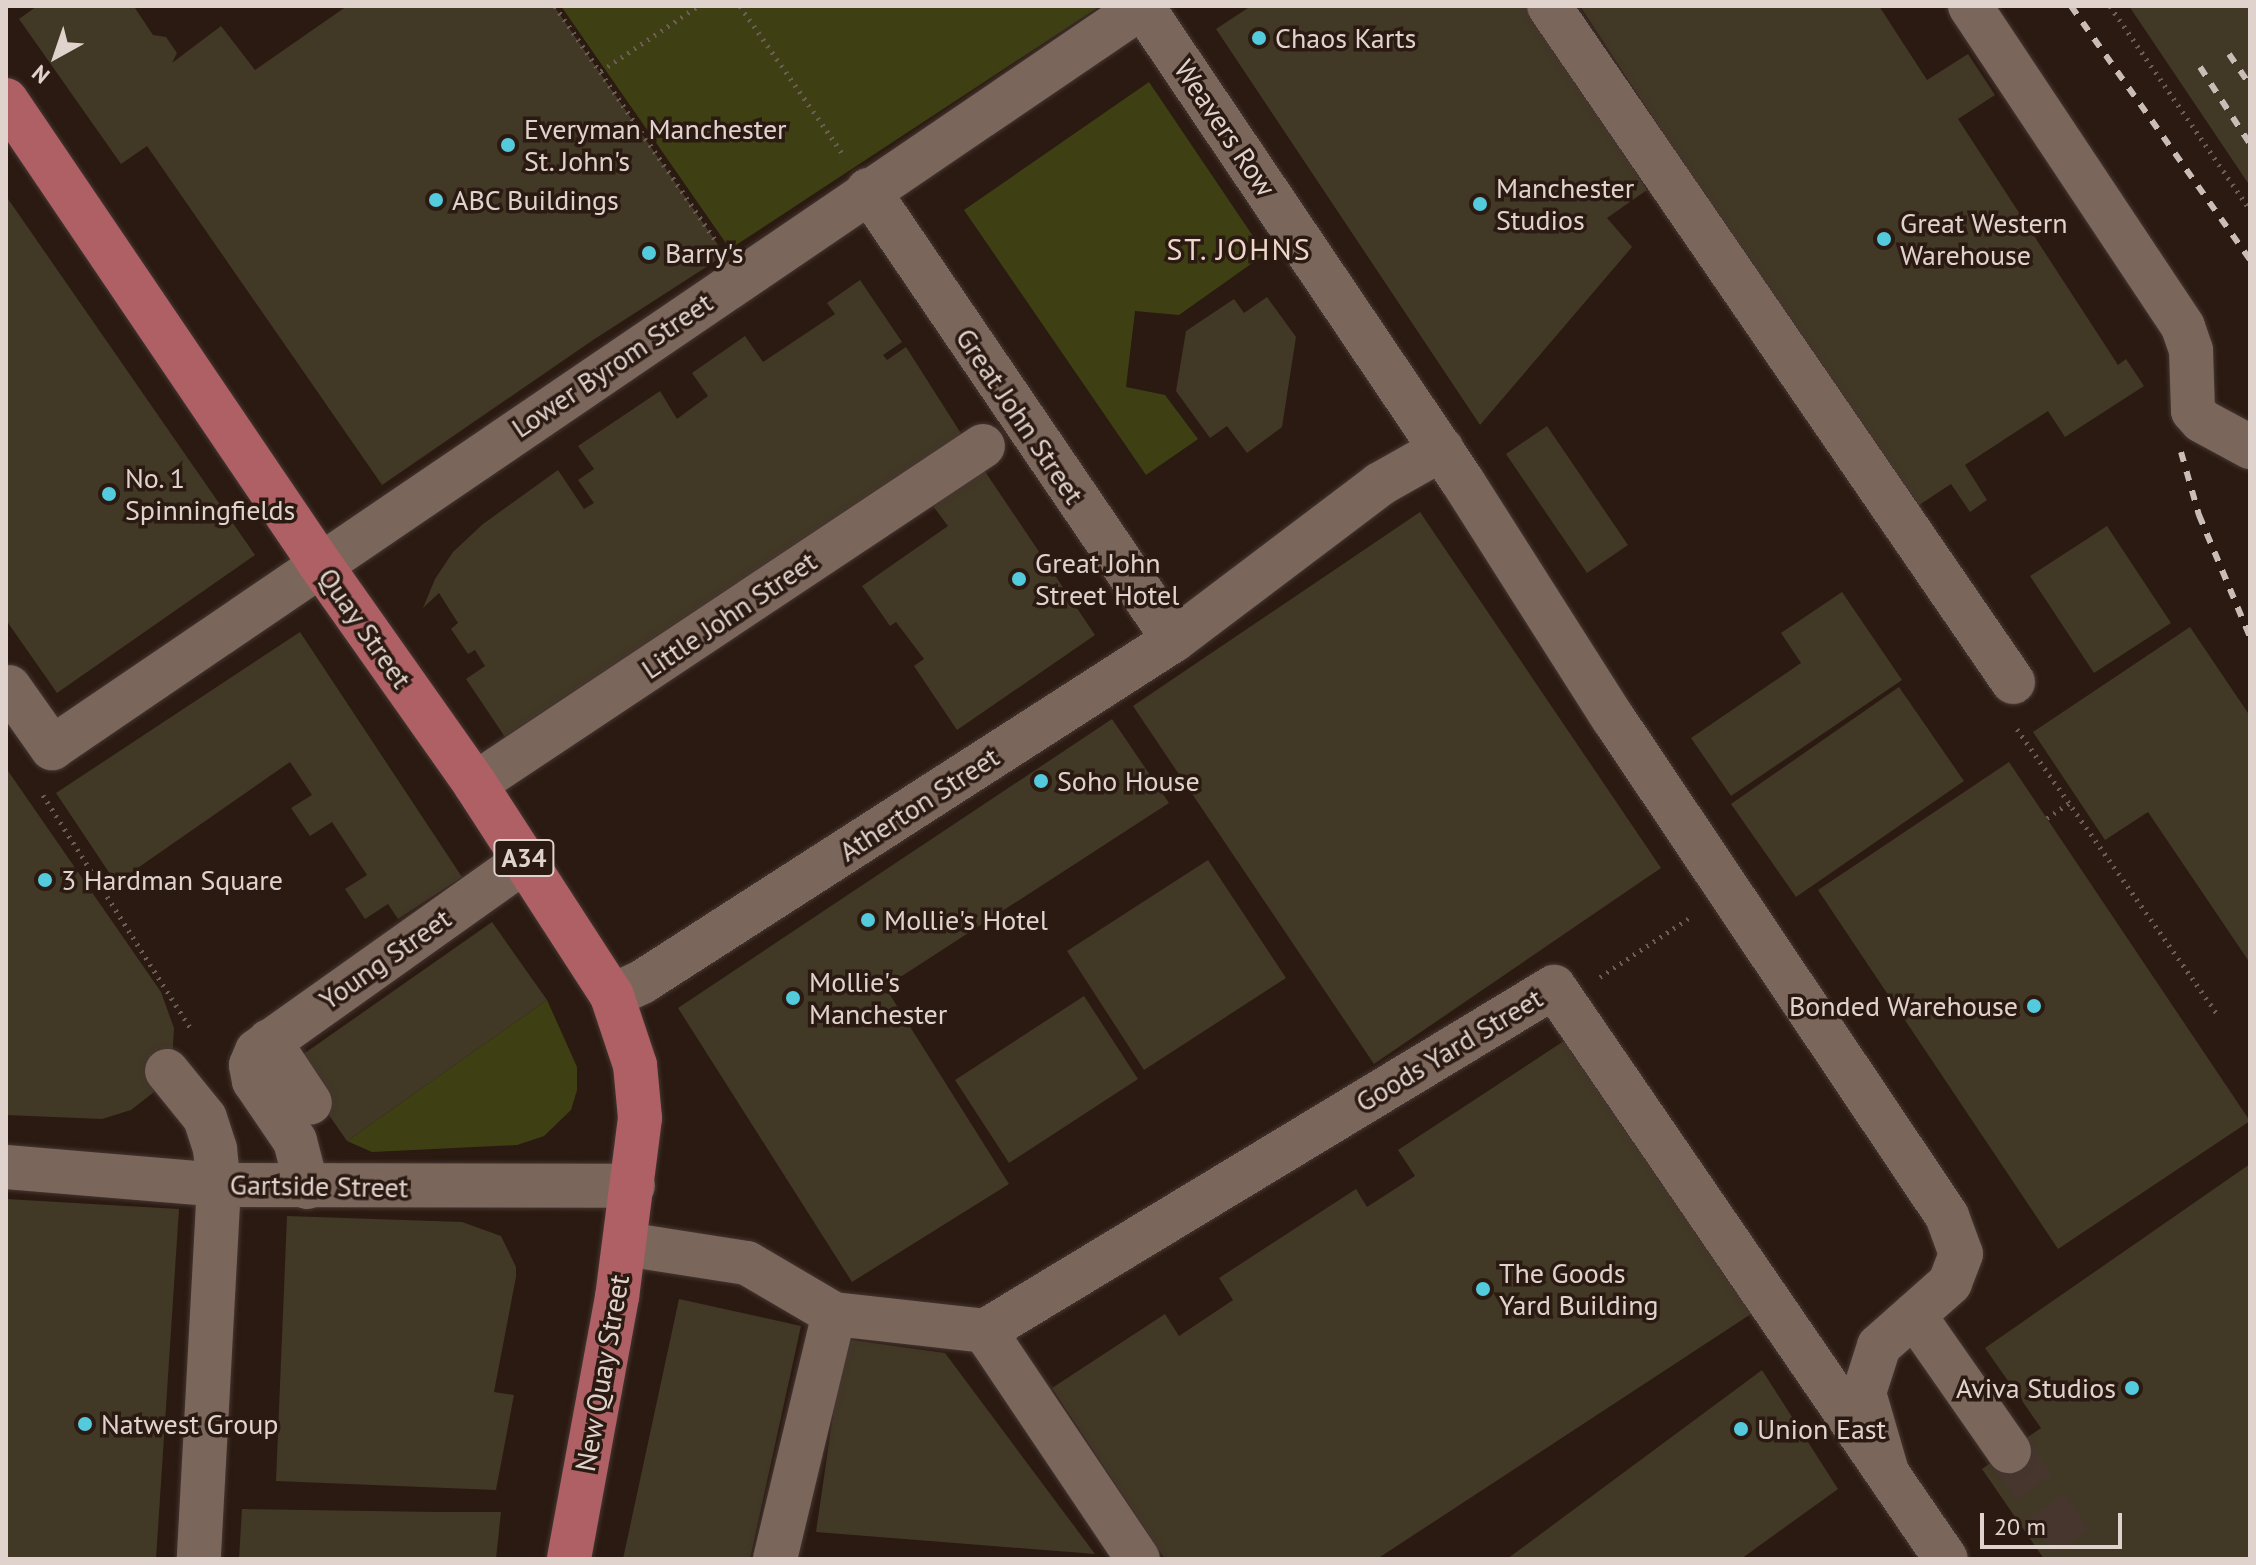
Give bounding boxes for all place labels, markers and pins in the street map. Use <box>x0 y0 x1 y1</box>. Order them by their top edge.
place label: Chaos Karts <box>1275 21 1416 55</box>
marker: Chaos Karts <box>1250 29 1268 47</box>
place label: Everyman Manchester St. John's <box>524 112 787 178</box>
marker: Everyman Manchester St. John's <box>499 136 517 154</box>
place label: Manchester Studios <box>1496 171 1634 237</box>
place label: ABC Buildings <box>452 183 620 217</box>
marker: ABC Buildings <box>427 191 445 209</box>
marker: Manchester Studios <box>1471 195 1489 213</box>
place label: Great Western Warehouse <box>1900 206 2068 272</box>
marker: Great Western Warehouse <box>1875 230 1893 248</box>
place label: Barry's <box>665 236 743 270</box>
marker: Barry's <box>640 244 658 262</box>
place label: No. 1 Spinningfields <box>125 461 295 527</box>
marker: No. 1 Spinningfields <box>100 485 118 503</box>
place label: Great John Street Hotel <box>1035 546 1179 612</box>
marker: Great John Street Hotel <box>1010 570 1028 588</box>
place label: Soho House <box>1057 764 1200 798</box>
marker: Soho House <box>1032 772 1050 790</box>
place label: 3 Hardman Square <box>61 863 283 897</box>
marker: 3 Hardman Square <box>36 871 54 889</box>
place label: Mollie's Hotel <box>884 903 1048 937</box>
marker: Mollie's Hotel <box>859 911 877 929</box>
place label: Mollie's Manchester <box>809 965 947 1031</box>
marker: Mollie's Manchester <box>784 989 802 1007</box>
place label: Bonded Warehouse <box>1788 989 2018 1023</box>
marker: Bonded Warehouse <box>2025 997 2043 1015</box>
place label: The Goods Yard Building <box>1499 1256 1659 1322</box>
marker: The Goods Yard Building <box>1474 1280 1492 1298</box>
place label: Aviva Studios <box>1956 1371 2116 1405</box>
marker: Aviva Studios <box>2123 1379 2141 1397</box>
place label: Natwest Group <box>101 1407 278 1441</box>
place label: Union East <box>1757 1412 1886 1446</box>
marker: Natwest Group <box>76 1415 94 1433</box>
marker: Union East <box>1732 1420 1750 1438</box>

